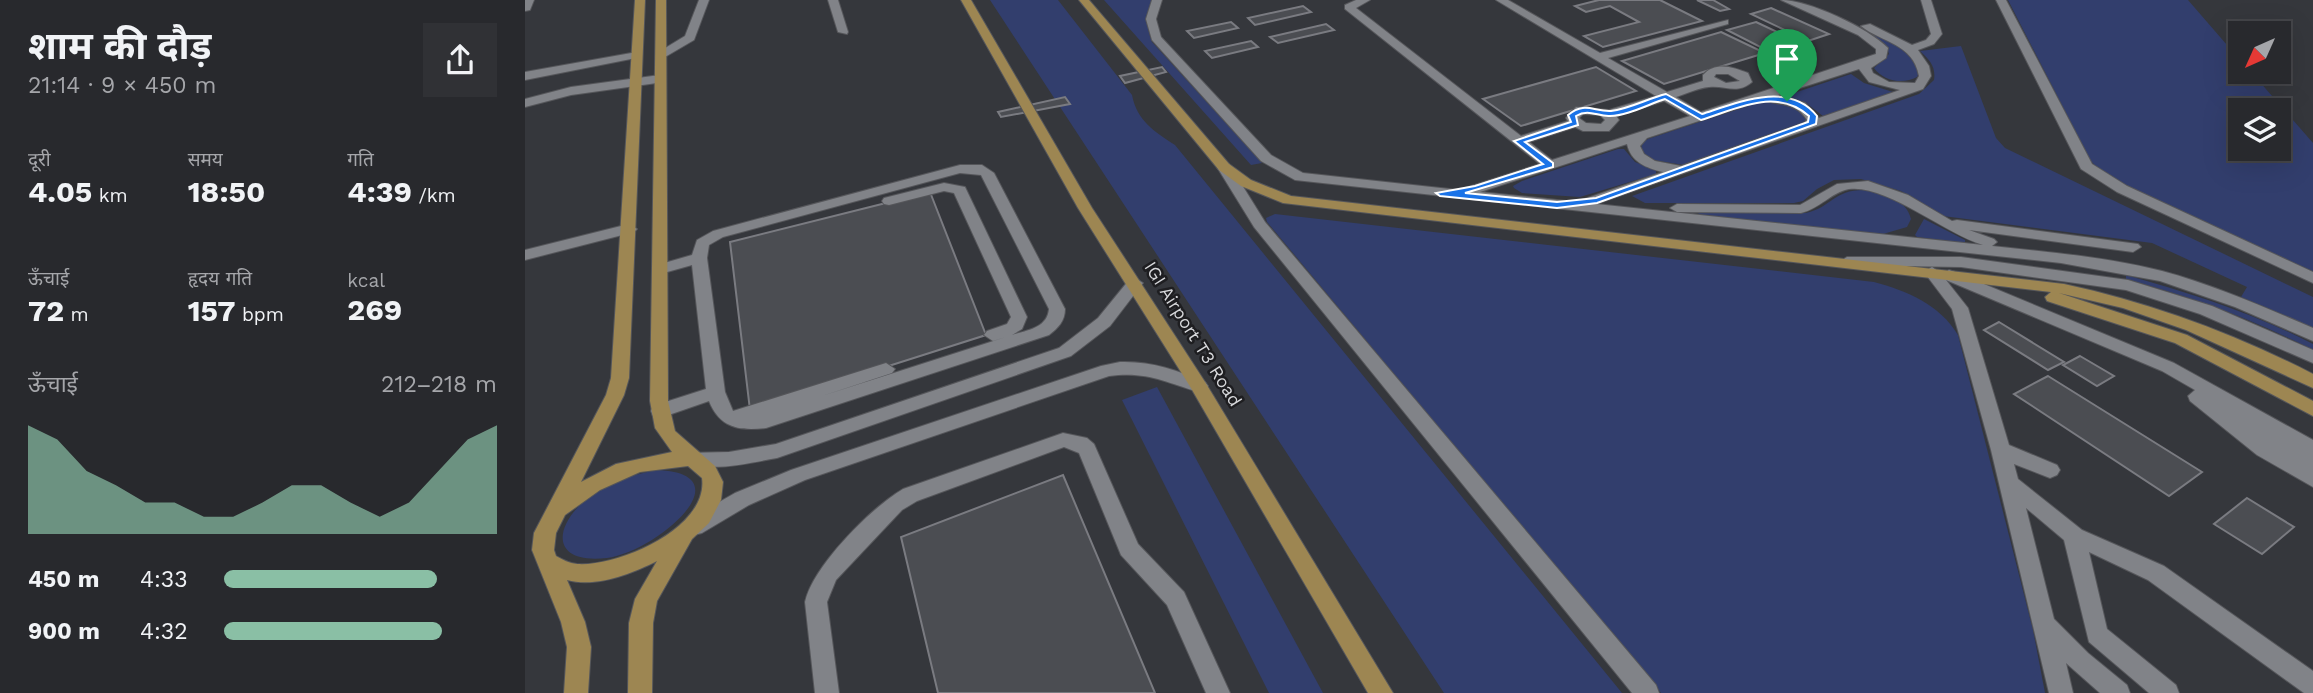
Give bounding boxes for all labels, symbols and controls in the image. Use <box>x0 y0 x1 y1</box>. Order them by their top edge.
north arrow <box>2228 21 2291 84</box>
map controls <box>2228 21 2291 161</box>
button: share <box>423 23 497 97</box>
text: शाम की दौड़ <box>28 24 211 68</box>
pin <box>1757 29 1817 101</box>
icon: arrive <box>1768 40 1806 78</box>
text: 21:14 · 9 × 450 m <box>28 72 216 99</box>
button: layers <box>2228 98 2291 161</box>
text: दूरी <box>28 148 51 171</box>
text: समय <box>188 148 223 171</box>
text: गति <box>347 148 374 171</box>
text: 4.05 <box>28 174 92 209</box>
text: 18:50 <box>188 174 265 209</box>
text: 4:39 <box>347 174 412 209</box>
text: km <box>92 184 128 207</box>
text: /km <box>412 184 456 207</box>
street label: IGI Airport T3 Road <box>1140 258 1246 410</box>
text: ऊँचाई <box>28 267 69 290</box>
text: हृदय गति <box>188 267 252 290</box>
text: kcal <box>347 269 385 292</box>
text: 269 <box>347 292 402 327</box>
text: 72 <box>28 293 64 328</box>
text: 157 <box>188 293 235 328</box>
text: m <box>64 303 89 326</box>
text: bpm <box>235 303 284 326</box>
text: ऊँचाई <box>28 371 78 398</box>
text: 212–218 m <box>381 371 497 398</box>
text: 450 m <box>28 566 99 593</box>
text: 4:33 <box>140 566 188 593</box>
text: 900 m <box>28 618 100 645</box>
text: 4:32 <box>140 618 188 645</box>

